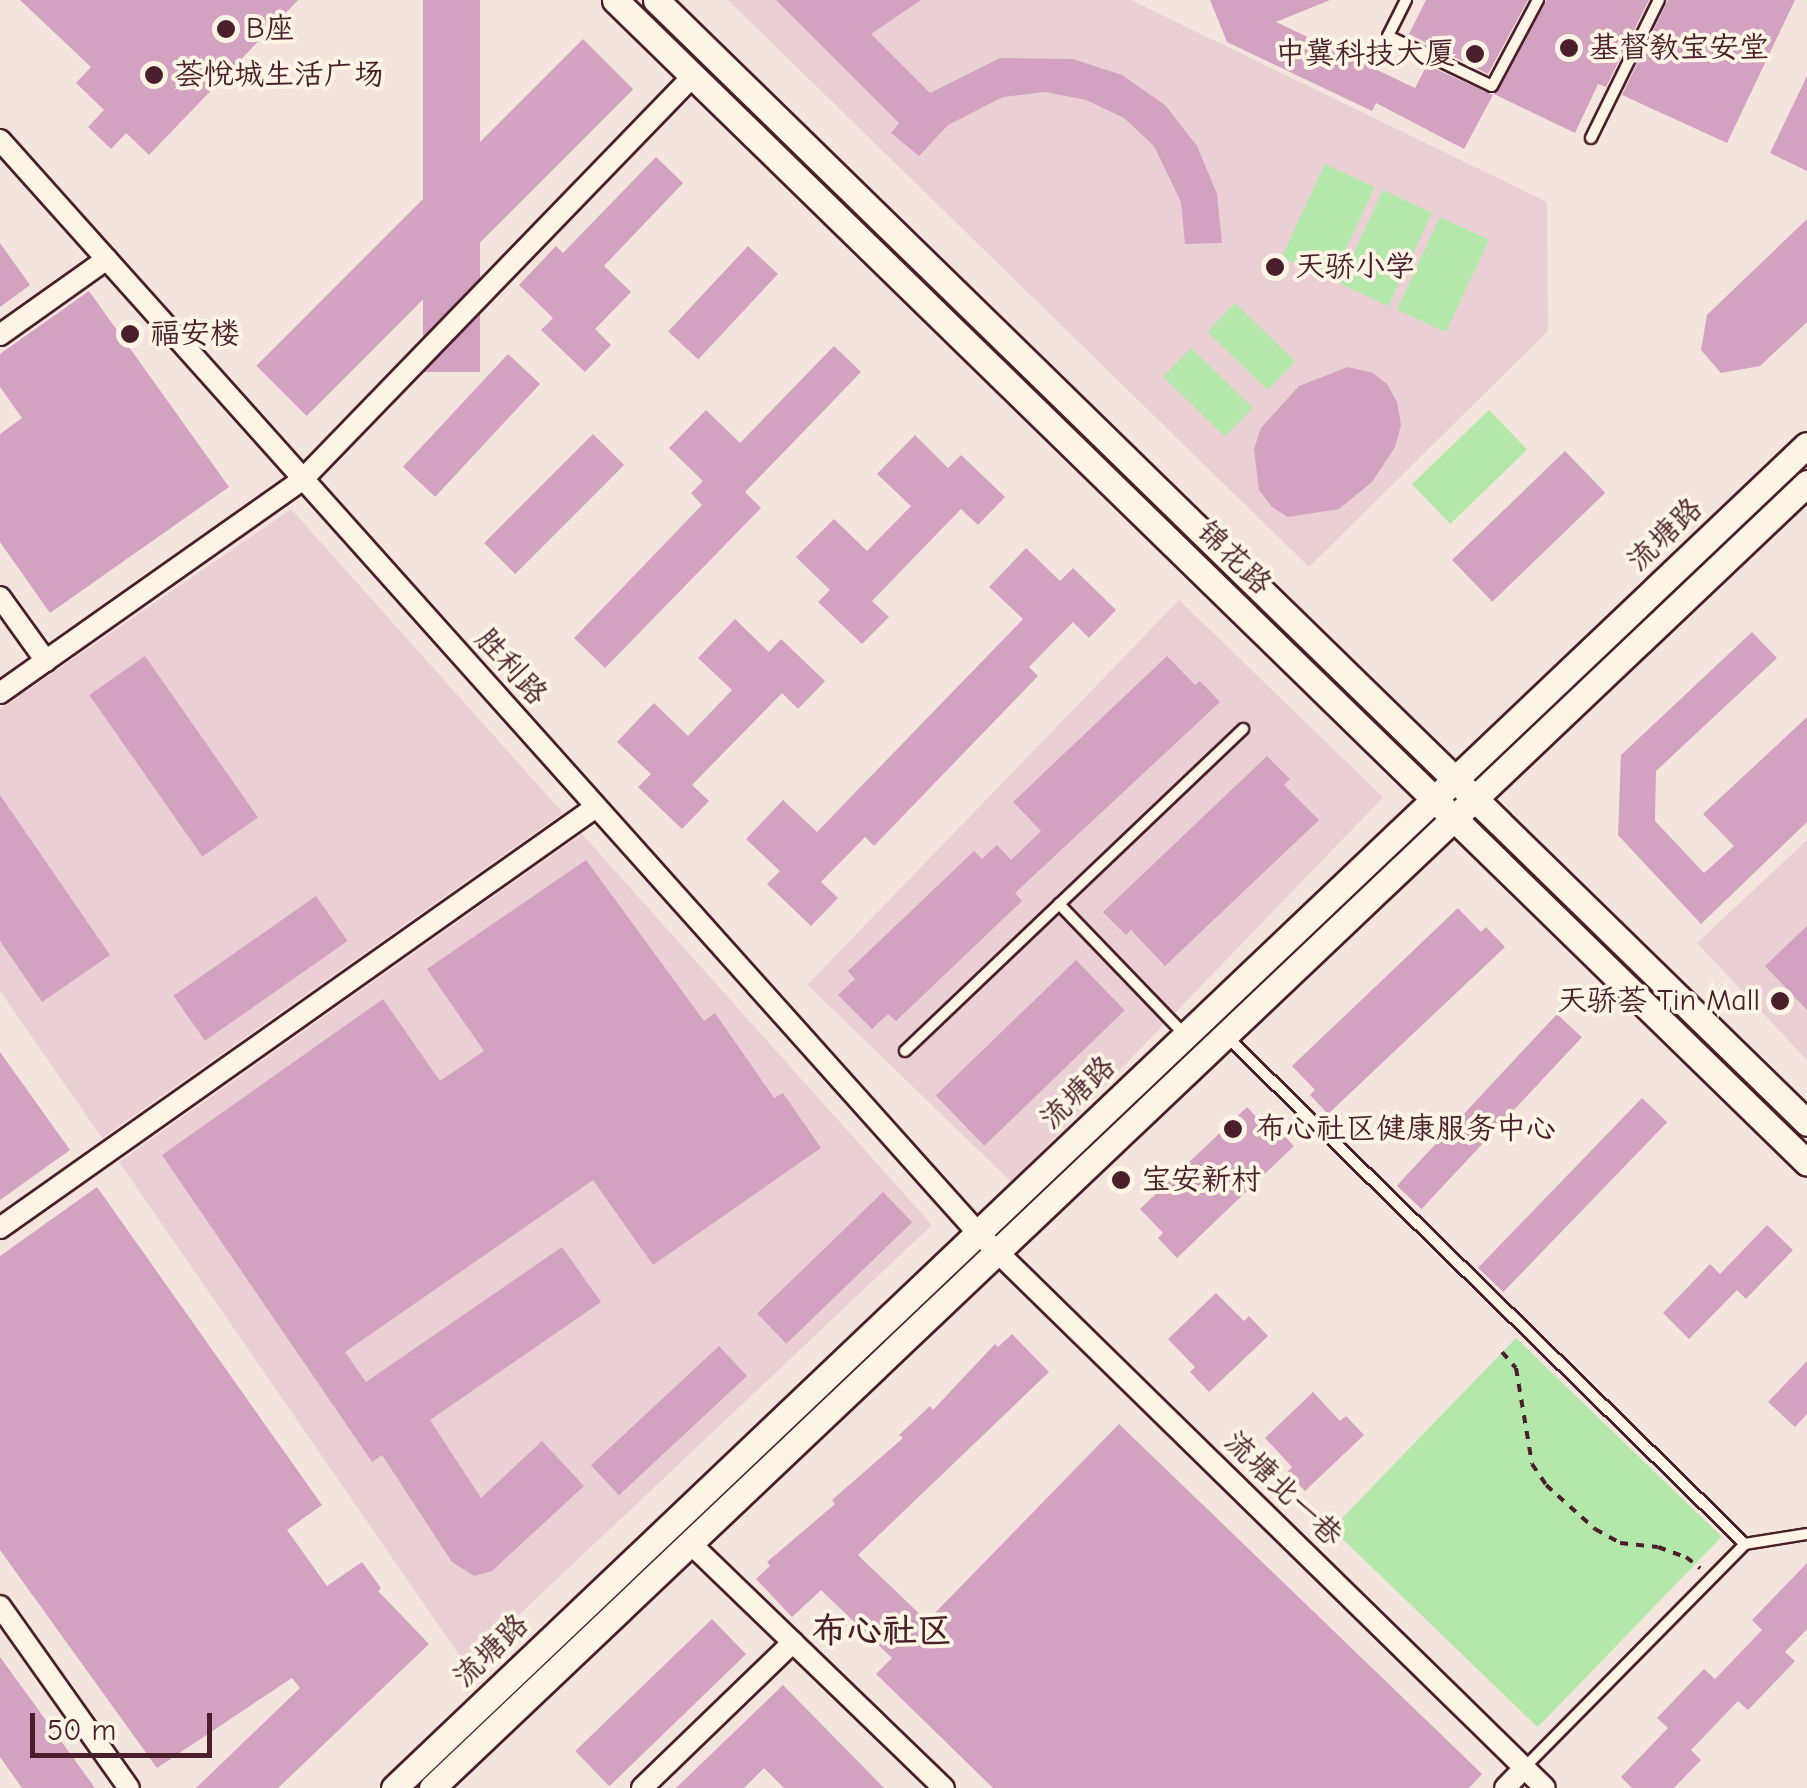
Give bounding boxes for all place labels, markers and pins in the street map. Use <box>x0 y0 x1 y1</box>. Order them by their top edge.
place label: B座 <box>246 11 295 47</box>
marker: B座 <box>215 18 237 40</box>
place label: 基督教宝安堂 <box>1589 30 1769 66</box>
place label: 中冀科技大厦 <box>1275 36 1455 72</box>
marker: 基督教宝安堂 <box>1558 37 1580 59</box>
marker: 中冀科技大厦 <box>1464 43 1486 65</box>
place label: 荟悦城生活广场 <box>174 57 384 93</box>
marker: 荟悦城生活广场 <box>143 64 165 86</box>
place label: 天骄小学 <box>1295 249 1415 285</box>
marker: 天骄小学 <box>1264 256 1286 278</box>
place label: 福安楼 <box>150 316 240 352</box>
marker: 福安楼 <box>119 323 141 345</box>
place label: 天骄荟 Tin Mall <box>1557 983 1760 1019</box>
marker: 天骄荟 Tin Mall <box>1769 990 1791 1012</box>
place label: 布心社区健康服务中心 <box>1256 1111 1556 1147</box>
marker: 布心社区健康服务中心 <box>1220 1116 1246 1142</box>
place label: 宝安新村 <box>1141 1162 1261 1198</box>
marker: 宝安新村 <box>1110 1169 1132 1191</box>

